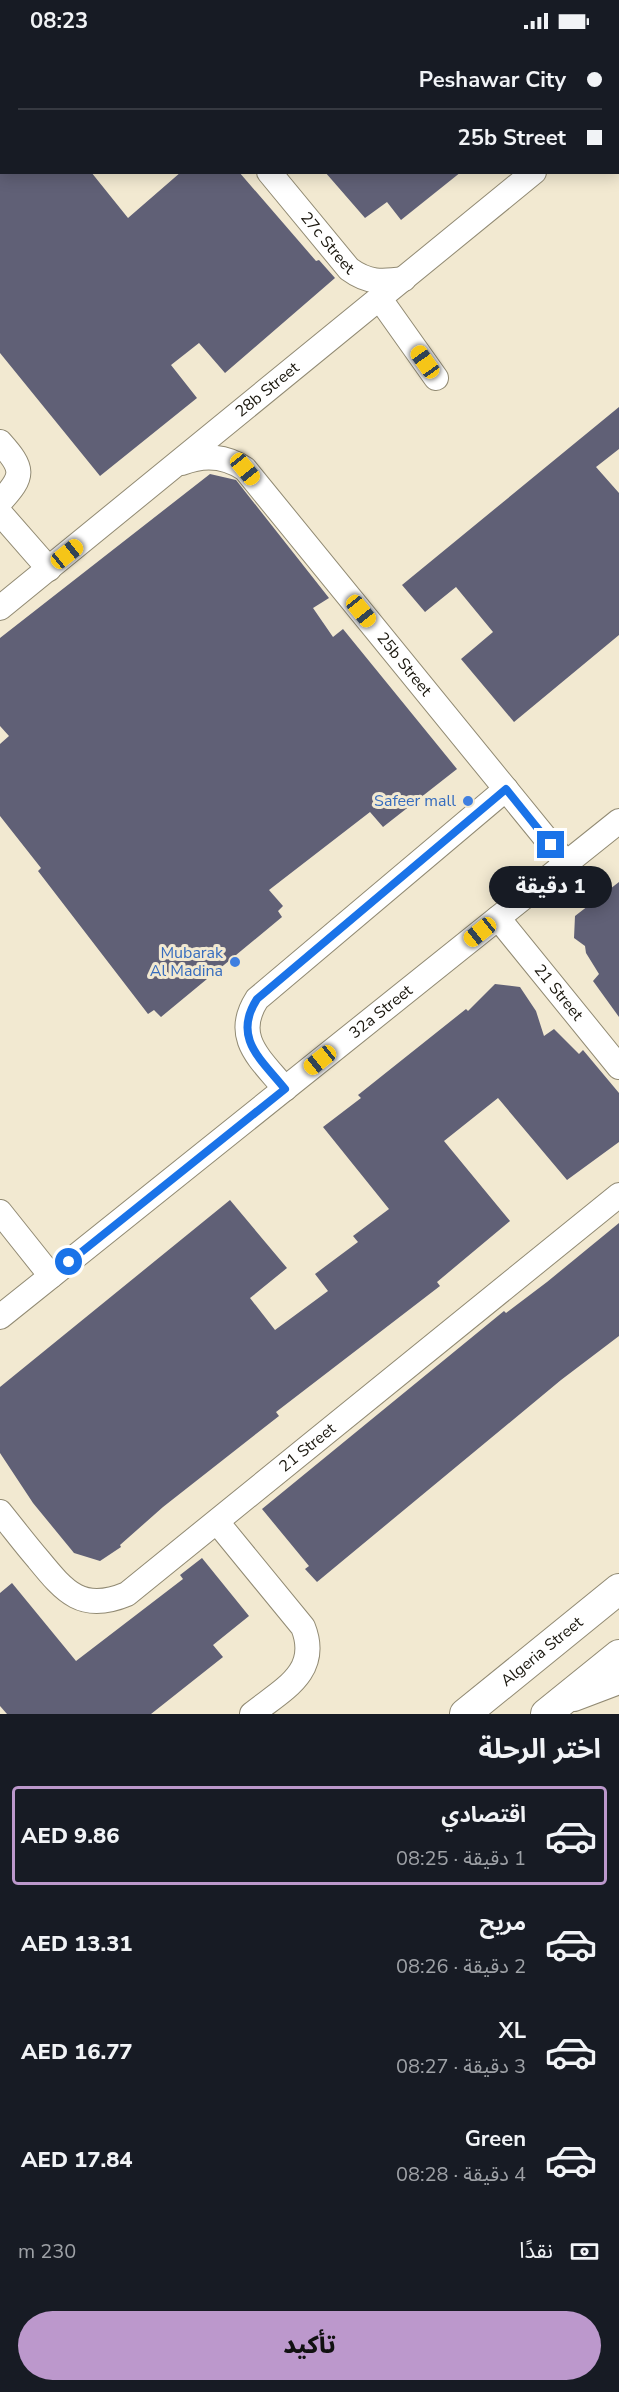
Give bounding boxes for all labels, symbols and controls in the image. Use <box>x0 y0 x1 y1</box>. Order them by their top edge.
text: 08:23 <box>30 6 88 36</box>
text: Peshawar City <box>419 65 566 95</box>
text: 25b Street <box>458 123 566 153</box>
street label: 27c Street <box>295 207 359 280</box>
car <box>407 342 443 382</box>
street label: 28b Street <box>231 357 304 422</box>
car <box>227 449 263 489</box>
car <box>47 536 87 572</box>
car <box>343 591 379 631</box>
street label: 25b Street <box>371 628 437 701</box>
place label: Safeer mall <box>374 790 456 812</box>
marker: Safeer mall <box>461 794 475 808</box>
route end <box>537 831 564 858</box>
callout: 1 دقيقة <box>490 866 612 908</box>
text: 1 دقيقة <box>516 873 585 900</box>
car <box>460 914 500 950</box>
place label: Mubarak Al Madina <box>150 942 224 982</box>
marker: Mubarak Al Madina <box>228 955 242 969</box>
street label: 21 Street <box>529 960 588 1026</box>
street label: 32a Street <box>344 979 417 1044</box>
car <box>300 1042 340 1078</box>
route start <box>55 1248 82 1275</box>
street label: 21 Street <box>274 1418 341 1477</box>
street label: Algeria Street <box>496 1611 588 1692</box>
text: اختر الرحلة <box>478 1731 601 1768</box>
text: اقتصادي <box>441 1800 526 1830</box>
icon: car <box>544 1809 598 1863</box>
text: AED 9.86 <box>21 1821 119 1851</box>
text: 1 دقيقة · 08:25 <box>396 1845 526 1872</box>
text: مريح <box>480 1908 526 1938</box>
icon: car <box>544 1917 598 1971</box>
text: AED 13.31 <box>21 1929 133 1959</box>
text: 2 دقيقة · 08:26 <box>396 1953 526 1980</box>
text: XL <box>499 2016 526 2046</box>
icon: car <box>544 2025 598 2079</box>
text: AED 16.77 <box>21 2037 133 2067</box>
text: 3 دقيقة · 08:27 <box>396 2053 526 2080</box>
text: Green <box>465 2124 526 2154</box>
icon: car <box>544 2133 598 2187</box>
text: AED 17.84 <box>21 2145 133 2175</box>
text: 4 دقيقة · 08:28 <box>396 2161 526 2188</box>
icon: cash <box>568 2235 601 2268</box>
text: نقدًا <box>519 2236 553 2266</box>
text: 230 m <box>18 2238 76 2265</box>
button: تأكيد <box>18 2311 601 2380</box>

